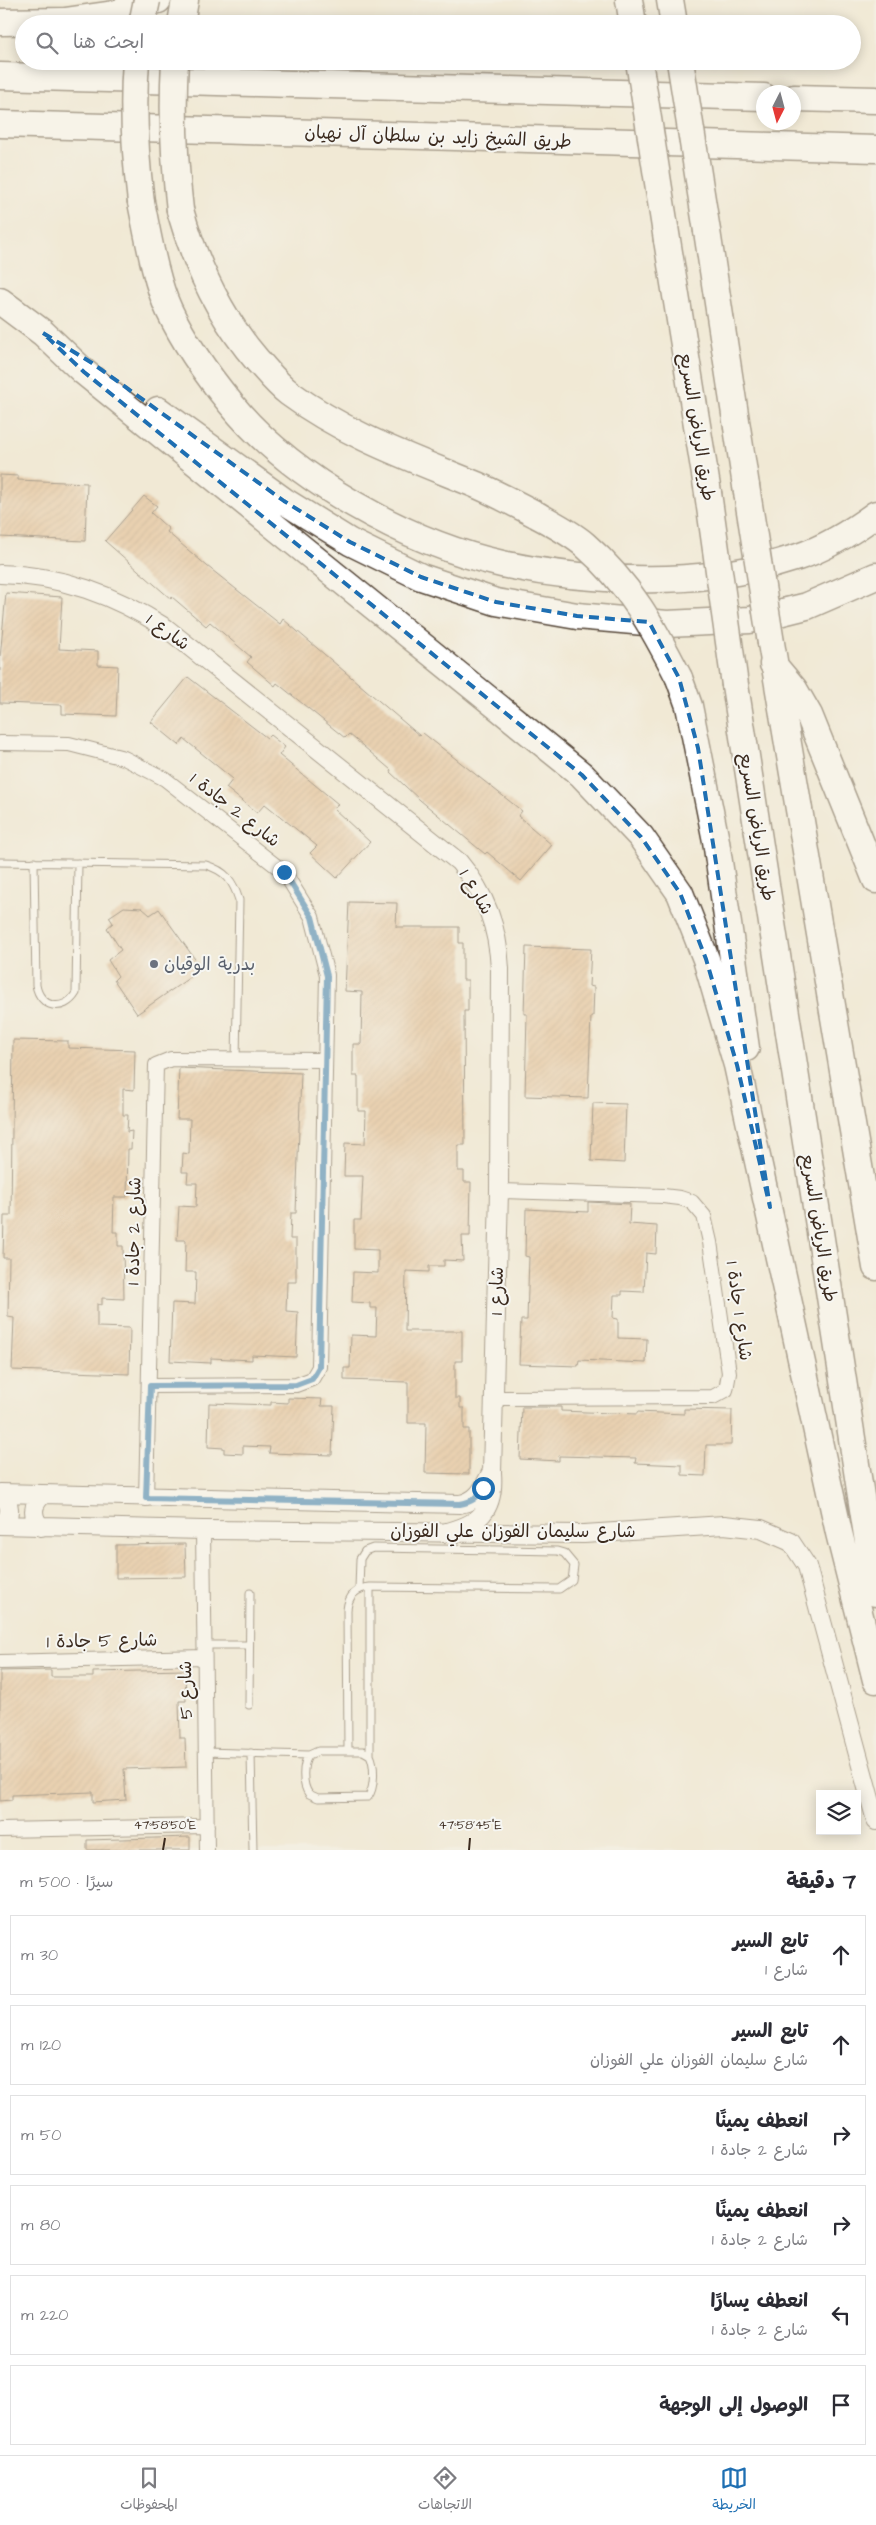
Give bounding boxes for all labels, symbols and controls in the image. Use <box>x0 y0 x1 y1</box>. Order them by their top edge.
search box <box>15 15 861 70</box>
icon: search <box>33 29 61 57</box>
text: ابحث هنا <box>73 29 144 56</box>
north arrow <box>756 85 801 130</box>
street label: طريق الشيخ زايد بن سلطان آل نهيان <box>304 120 572 154</box>
street label: طريق الرياض السريع <box>673 351 721 503</box>
street label: شارع 1 <box>141 608 195 656</box>
street label: طريق الرياض السريع <box>733 751 781 903</box>
street label: شارع 2 جادة 1 <box>185 767 285 853</box>
route end <box>273 861 296 884</box>
street label: شارع 1 <box>453 865 499 919</box>
place label: بدرية الوقيان <box>164 952 255 977</box>
marker: بدرية الوقيان <box>148 958 160 970</box>
street label: طريق الرياض السريع <box>795 1152 843 1304</box>
street label: شارع 2 جادة 1 <box>121 1177 147 1285</box>
street label: شارع 1 جادة 1 <box>720 1260 758 1362</box>
street label: شارع 1 <box>484 1267 510 1315</box>
route start <box>472 1477 495 1500</box>
street label: شارع سليمان الفوزان علي الفوزان <box>390 1519 636 1547</box>
street label: شارع 5 جادة 1 <box>46 1628 158 1654</box>
street label: شارع 5 <box>173 1660 199 1720</box>
map controls <box>816 1790 861 1835</box>
button: layers <box>816 1790 861 1835</box>
text: 47°58'50"E <box>134 1817 196 1834</box>
text: 47°58'45"E <box>438 1817 502 1834</box>
text: 7 دقيقة <box>786 1867 856 1896</box>
text: سيرًا · 500 m <box>20 1871 113 1893</box>
text: تابع السير <box>733 1928 808 1955</box>
icon: ahead <box>827 1941 855 1969</box>
text: 30 m <box>21 1944 58 1966</box>
text: شارع 1 <box>765 1959 808 1981</box>
text: تابع السير <box>733 2018 808 2045</box>
icon: ahead <box>827 2031 855 2059</box>
text: 120 m <box>21 2034 61 2056</box>
text: شارع سليمان الفوزان علي الفوزان <box>590 2049 808 2071</box>
text: انعطف يمينًا <box>716 2108 808 2135</box>
icon: right <box>827 2121 855 2149</box>
text: 50 m <box>21 2124 61 2146</box>
text: شارع 2 جادة 1 <box>712 2139 808 2161</box>
text: انعطف يمينًا <box>716 2198 808 2225</box>
icon: right <box>827 2211 855 2239</box>
text: 80 m <box>21 2214 60 2236</box>
text: شارع 2 جادة 1 <box>712 2229 808 2251</box>
text: انعطف يسارًا <box>711 2288 808 2315</box>
icon: left <box>827 2301 855 2329</box>
text: 220 m <box>21 2304 68 2326</box>
text: شارع 2 جادة 1 <box>712 2319 808 2341</box>
icon: arrive <box>827 2391 855 2419</box>
text: الوصول إلى الوجهة <box>659 2392 808 2419</box>
tab: المحفوظات <box>120 2464 178 2517</box>
tab: الاتجاهات <box>418 2464 472 2517</box>
tab: الخريطة <box>712 2464 756 2517</box>

